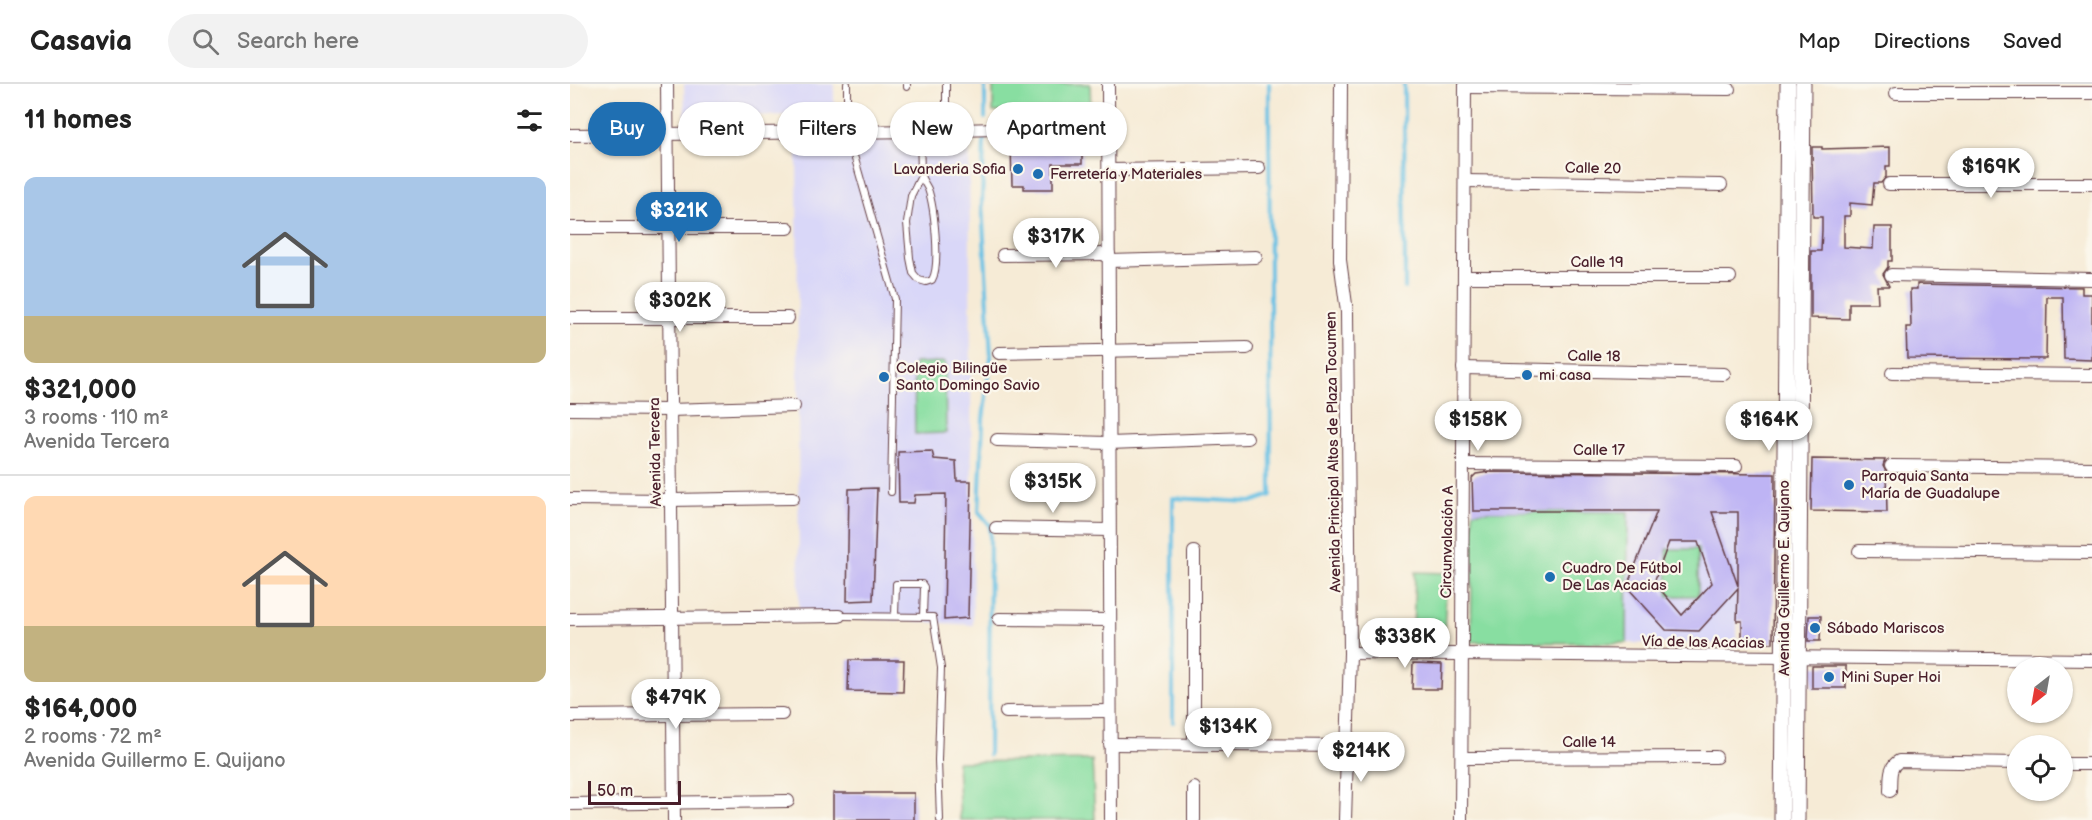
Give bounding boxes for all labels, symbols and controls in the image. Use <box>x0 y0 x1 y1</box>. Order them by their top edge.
search box <box>168 14 588 68</box>
text: Casavia <box>30 25 132 58</box>
icon: search <box>189 25 222 58</box>
text: Search here <box>237 28 359 55</box>
text: Map <box>1798 29 1841 54</box>
text: Directions <box>1874 29 1970 54</box>
text: Saved <box>2003 29 2062 54</box>
chip: Buy <box>588 102 666 156</box>
chip: Rent <box>678 102 765 156</box>
chip: Filters <box>777 102 878 156</box>
chip: New <box>890 102 974 156</box>
chip: Apartment <box>986 102 1127 156</box>
icon: filters <box>513 104 546 137</box>
text: 11 homes <box>24 105 132 136</box>
pin: $169K <box>1949 148 2033 199</box>
text: $169K <box>1961 155 2021 179</box>
street label: Calle 20 <box>1565 159 1622 178</box>
place label: Lavanderia Sofia <box>893 160 1006 179</box>
marker: Lavanderia Sofia <box>1011 162 1025 176</box>
place label: Ferretería y Materiales <box>1050 165 1203 184</box>
marker: Ferretería y Materiales <box>1031 167 1045 181</box>
pin: $321K <box>637 192 721 243</box>
text: $321K <box>650 199 708 223</box>
icon: home <box>231 216 339 324</box>
pin: $317K <box>1014 218 1098 269</box>
text: $317K <box>1027 225 1085 249</box>
street label: Calle 19 <box>1570 253 1624 272</box>
pin: $302K <box>638 282 722 333</box>
text: $302K <box>649 289 711 313</box>
street label: Avenida Principal Altos de Plaza Tocumen <box>1322 311 1345 593</box>
street label: Calle 18 <box>1567 347 1621 366</box>
place label: Colegio Bilingüe Santo Domingo Savio <box>896 359 1040 395</box>
place label: mi casa <box>1539 366 1591 385</box>
marker: mi casa <box>1520 368 1534 382</box>
marker: Colegio Bilingüe Santo Domingo Savio <box>877 370 891 384</box>
text: $321,000 <box>24 375 137 406</box>
street label: Avenida Tercera <box>645 397 666 507</box>
pin: $158K <box>1436 401 1520 452</box>
pin: $164K <box>1727 401 1811 452</box>
text: 3 rooms · 110 m² <box>24 406 169 430</box>
text: $158K <box>1449 408 1507 432</box>
text: $164K <box>1739 408 1799 432</box>
text: Avenida Tercera <box>24 430 170 454</box>
street label: Calle 17 <box>1573 441 1626 460</box>
pin: $315K <box>1011 463 1095 514</box>
place label: Parroquia Santa María de Guadalupe <box>1861 467 2000 503</box>
text: $315K <box>1024 470 1082 494</box>
marker: Parroquia Santa María de Guadalupe <box>1842 478 1856 492</box>
street label: Avenida Guillermo E. Quijano <box>1775 480 1794 676</box>
street label: Circunvalación A <box>1437 484 1458 599</box>
icon: home <box>231 535 339 643</box>
place label: Cuadro De Fútbol De Las Acacias <box>1562 559 1681 595</box>
marker: Cuadro De Fútbol De Las Acacias <box>1543 570 1557 584</box>
pin: $338K <box>1363 618 1447 669</box>
place label: Sábado Mariscos <box>1827 619 1945 638</box>
marker: Sábado Mariscos <box>1808 621 1822 635</box>
text: $338K <box>1374 625 1436 649</box>
street label: Vía de las Acacias <box>1641 632 1765 653</box>
north arrow <box>2007 657 2073 723</box>
map controls <box>2007 657 2073 801</box>
place label: Mini Super Hoi <box>1841 668 1941 687</box>
marker: Mini Super Hoi <box>1822 670 1836 684</box>
pin: $479K <box>634 679 718 730</box>
text: $479K <box>645 686 707 710</box>
text: $164,000 <box>24 694 138 725</box>
pin: $134K <box>1186 708 1270 759</box>
text: $134K <box>1199 715 1257 739</box>
text: 2 rooms · 72 m² <box>24 725 162 749</box>
pin: $214K <box>1319 732 1403 783</box>
street label: Calle 14 <box>1562 733 1616 752</box>
button: locate <box>2007 735 2073 801</box>
text: $214K <box>1332 739 1390 763</box>
text: Avenida Guillermo E. Quijano <box>24 749 286 773</box>
scale bar <box>588 778 681 806</box>
text: 50 m <box>597 782 633 801</box>

